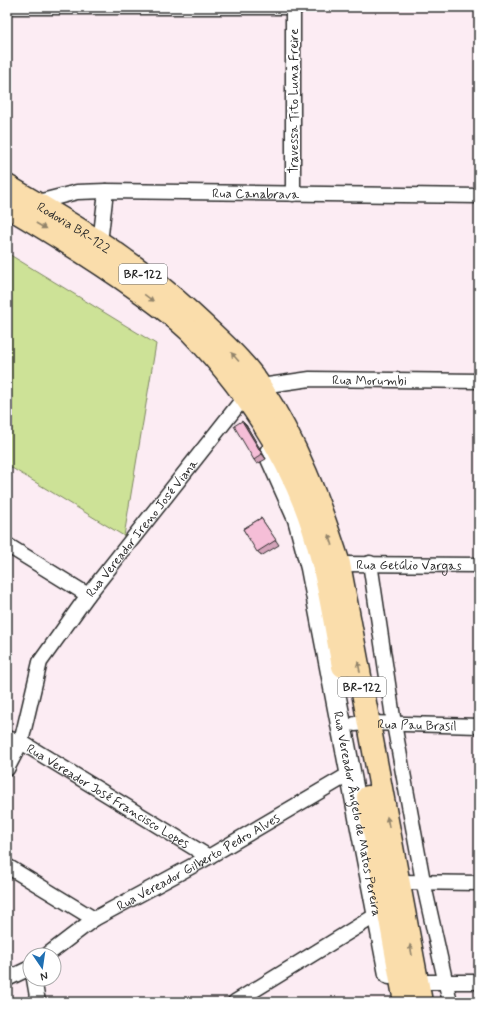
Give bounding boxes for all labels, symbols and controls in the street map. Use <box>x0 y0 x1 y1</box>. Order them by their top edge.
street label: Travessa Tito Luna Freire <box>286 28 303 174</box>
street label: Rua Canabrava <box>212 185 299 204</box>
street label: Rodovia BR-122 <box>34 199 114 258</box>
one-way arrow <box>35 222 47 229</box>
road number: BR-122 <box>119 264 167 284</box>
one-way arrow <box>143 294 154 302</box>
one-way arrow <box>230 352 240 362</box>
street label: Rua Morumbi <box>332 372 407 390</box>
street label: Rua Vereador Ireno José Viana <box>83 456 202 601</box>
one-way arrow <box>328 533 334 545</box>
street label: Rua Getúlio Vargas <box>356 557 462 576</box>
one-way arrow <box>355 661 361 673</box>
road number: BR-122 <box>338 677 386 697</box>
street label: Rua Vereador Ângelo de Matos Pereira <box>329 710 385 918</box>
street label: Rua Pau Brasil <box>377 716 457 735</box>
street label: Rua Vereador José Francisco Lopes <box>23 740 192 853</box>
street label: Rua Vereador Gilberto Pedro Alves <box>114 810 283 915</box>
one-way arrow <box>384 816 390 828</box>
one-way arrow <box>408 944 414 956</box>
north arrow <box>22 947 62 987</box>
text: N <box>39 968 49 983</box>

